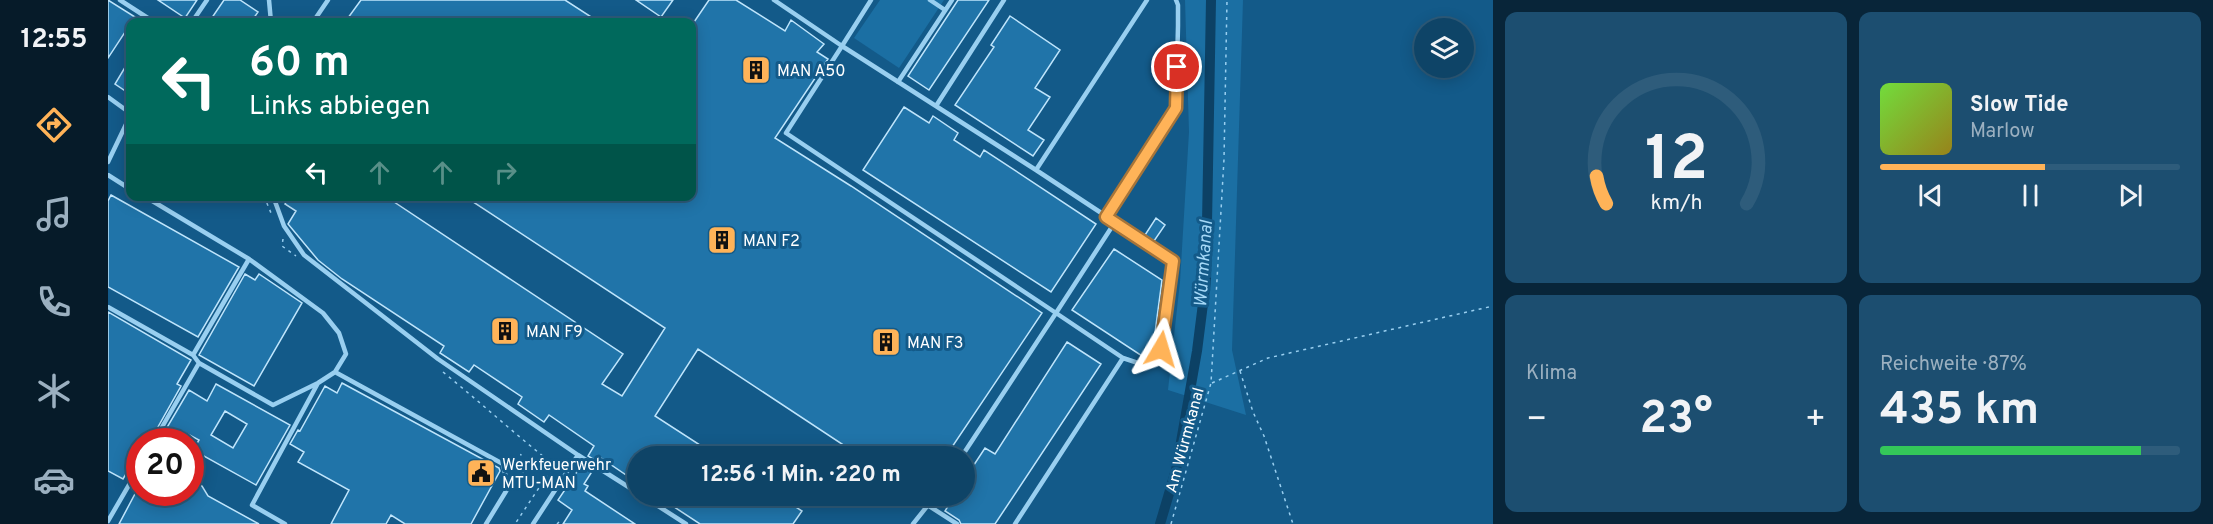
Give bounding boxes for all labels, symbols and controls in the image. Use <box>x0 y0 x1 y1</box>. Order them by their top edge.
map controls <box>1414 18 1474 78</box>
button: layers <box>1414 18 1474 78</box>
text: 12:55 <box>21 23 87 57</box>
text: 60 m <box>249 38 350 91</box>
pin <box>1151 41 1202 92</box>
icon: left <box>150 42 228 120</box>
icon: arrive <box>1160 50 1193 83</box>
building icon: MAN A50 <box>740 54 772 86</box>
place label: MAN A50 <box>777 62 845 82</box>
text: Links abbiegen <box>249 90 430 124</box>
text: Slow Tide <box>1970 92 2069 119</box>
icon: directions <box>33 104 75 146</box>
text: Marlow <box>1970 119 2034 145</box>
text: 12 <box>1644 124 1708 203</box>
icon: left <box>300 156 333 189</box>
icon: ahead <box>363 156 396 189</box>
icon: ahead <box>426 156 459 189</box>
icon: right <box>489 156 522 189</box>
icon: previous <box>1914 179 1947 212</box>
icon: pause <box>2014 179 2047 212</box>
icon: next <box>2114 179 2147 212</box>
text: km/h <box>1650 191 1702 218</box>
icon: music <box>33 193 75 235</box>
water label: Würmkanal <box>1190 218 1219 308</box>
building icon: MAN F2 <box>706 224 738 256</box>
place label: MAN F2 <box>743 232 800 252</box>
icon: phone <box>33 281 75 323</box>
building icon: MAN F9 <box>489 315 521 347</box>
position arrow <box>1129 317 1193 381</box>
place label: MAN F9 <box>526 323 583 343</box>
building icon: MAN F3 <box>870 326 902 358</box>
place label: MAN F3 <box>907 334 963 354</box>
text: Reichweite · 87% <box>1880 352 2027 378</box>
text: Klima <box>1526 361 1577 387</box>
icon: climate <box>33 370 75 412</box>
text: 435 km <box>1880 383 2039 440</box>
street label: Am Würmkanal <box>1162 386 1210 495</box>
text: 23° <box>1639 392 1713 449</box>
text: − <box>1526 400 1547 442</box>
text: + <box>1805 400 1826 442</box>
speed limit sign: 20 <box>126 428 204 506</box>
place label: Werkfeuerwehr MTU-MAN <box>502 456 611 494</box>
public building icon: Werkfeuerwehr MTU-MAN <box>465 457 497 489</box>
icon: car <box>33 459 75 501</box>
text: 12:56 · 1 Min. · 220 m <box>701 462 901 489</box>

